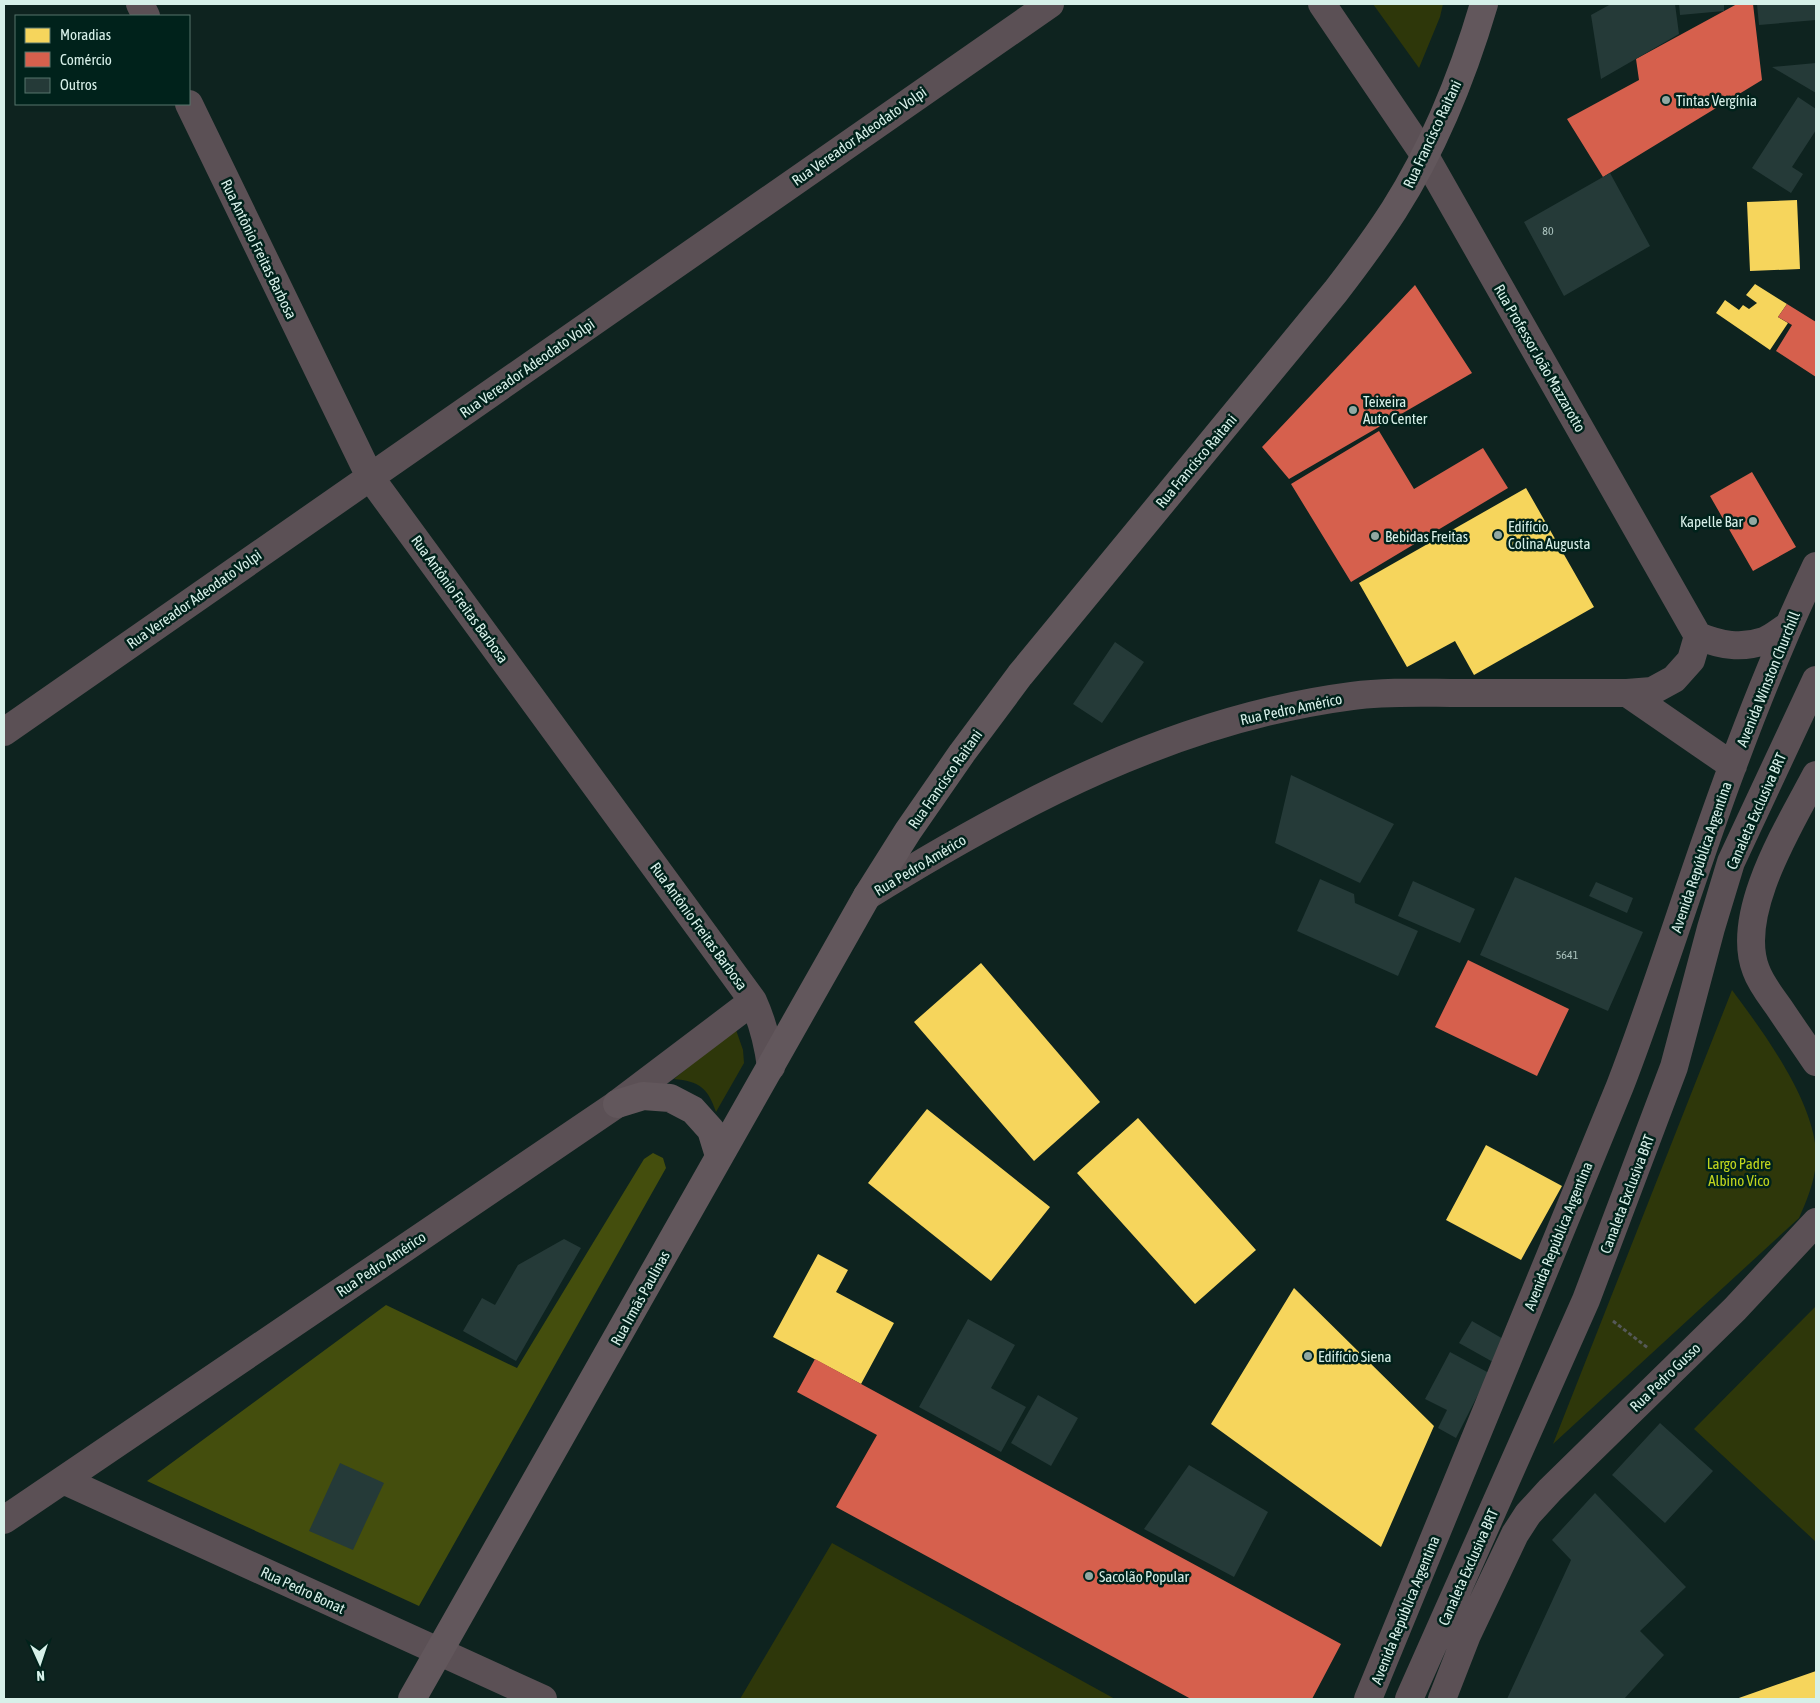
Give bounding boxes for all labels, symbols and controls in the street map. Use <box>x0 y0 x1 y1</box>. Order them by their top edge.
legend <box>15 15 190 105</box>
text: Moradias <box>60 26 111 43</box>
text: Comércio <box>60 51 112 68</box>
text: Outros <box>60 76 97 93</box>
street label: Rua Francisco Raitani <box>1400 77 1464 191</box>
street label: Rua Vereador Adeodato Volpi <box>788 83 930 189</box>
place label: Tintas Vergínia <box>1676 92 1757 109</box>
marker: Tintas Vergínia <box>1660 94 1672 106</box>
street label: Rua Antônio Freitas Barbosa <box>218 176 300 322</box>
house number: 80 <box>1542 224 1554 238</box>
street label: Rua Professor João Mazzarotto <box>1491 281 1589 435</box>
street label: Rua Vereador Adeodato Volpi <box>456 315 598 421</box>
place label: Teixeira Auto Center <box>1363 393 1428 427</box>
marker: Teixeira Auto Center <box>1347 404 1359 416</box>
street label: Rua Francisco Raitani <box>1152 411 1240 511</box>
place label: Kapelle Bar <box>1680 513 1744 530</box>
marker: Kapelle Bar <box>1747 515 1759 527</box>
place label: Edifício Colina Augusta <box>1508 518 1590 552</box>
place label: Bebidas Freitas <box>1385 528 1468 545</box>
marker: Edifício Colina Augusta <box>1492 529 1504 541</box>
marker: Bebidas Freitas <box>1369 530 1381 542</box>
street label: Rua Antônio Freitas Barbosa <box>408 532 512 666</box>
street label: Rua Vereador Adeodato Volpi <box>123 546 265 652</box>
street label: Avenida Winston Churchill <box>1733 609 1803 749</box>
street label: Rua Pedro Américo <box>1238 690 1344 728</box>
street label: Rua Francisco Raitani <box>905 726 985 832</box>
street label: Canaleta Exclusiva BRT <box>1723 750 1790 872</box>
street label: Avenida República Argentina <box>1667 779 1735 935</box>
street label: Rua Pedro Américo <box>871 831 969 899</box>
street label: Rua Antônio Freitas Barbosa <box>647 859 751 993</box>
house number: 5641 <box>1556 948 1579 962</box>
street label: Canaleta Exclusiva BRT <box>1596 1132 1658 1256</box>
park label: Largo Padre Albino Vico <box>1707 1155 1771 1189</box>
street label: Avenida República Argentina <box>1520 1159 1596 1313</box>
street label: Rua Pedro Américo <box>333 1228 429 1300</box>
street label: Rua Irmãs Paulinas <box>607 1248 673 1348</box>
street label: Rua Pedro Gusso <box>1626 1339 1704 1415</box>
place label: Edifício Siena <box>1318 1348 1391 1365</box>
marker: Edifício Siena <box>1302 1350 1314 1362</box>
street label: Canaleta Exclusiva BRT <box>1435 1506 1502 1628</box>
street label: Avenida República Argentina <box>1367 1533 1443 1687</box>
street label: Rua Pedro Bonat <box>258 1563 348 1617</box>
place label: Sacolão Popular <box>1099 1568 1189 1585</box>
marker: Sacolão Popular <box>1083 1570 1095 1582</box>
north arrow <box>15 1638 65 1688</box>
text: N <box>36 1668 45 1684</box>

